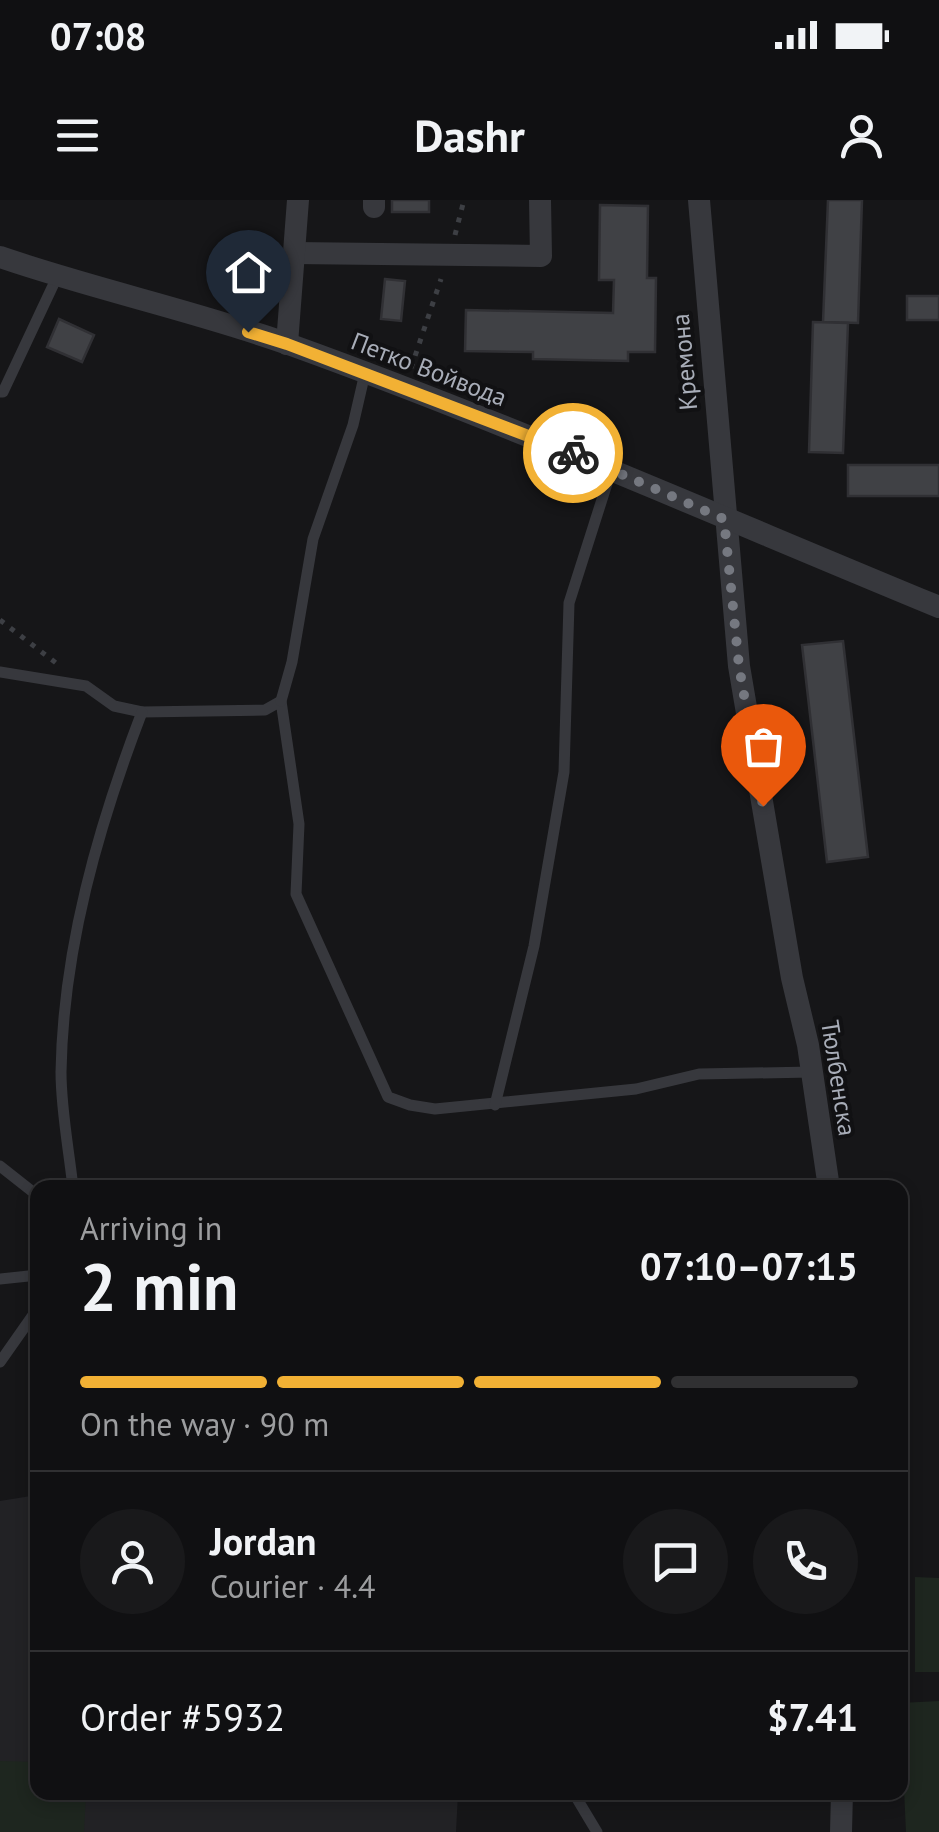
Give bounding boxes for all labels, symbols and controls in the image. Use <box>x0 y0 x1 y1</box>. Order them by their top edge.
text: 07:08 <box>50 11 146 60</box>
text: Dashr <box>414 106 525 164</box>
icon: menu <box>50 108 105 163</box>
icon: person <box>834 108 889 163</box>
pin <box>206 230 291 333</box>
icon: home <box>221 245 276 300</box>
street label: Кремона <box>664 312 704 412</box>
street label: Петко Войвода <box>347 325 511 413</box>
courier <box>523 403 623 503</box>
icon: bike <box>546 426 601 481</box>
pin <box>721 704 806 807</box>
icon: bag <box>736 719 791 774</box>
street label: Тюлбенска <box>814 1018 864 1138</box>
text: Arriving in <box>80 1207 222 1249</box>
text: 07:10–07:15 <box>640 1241 858 1290</box>
text: 2 min <box>80 1244 239 1328</box>
text: On the way · 90 m <box>80 1403 329 1445</box>
button: person <box>80 1509 185 1614</box>
button: chat <box>623 1509 728 1614</box>
button: phone <box>753 1509 858 1614</box>
text: Jordan <box>210 1516 316 1565</box>
text: Courier · 4.4 <box>210 1565 376 1607</box>
text: Order #5932 <box>80 1692 285 1741</box>
text: $7.41 <box>767 1692 858 1741</box>

